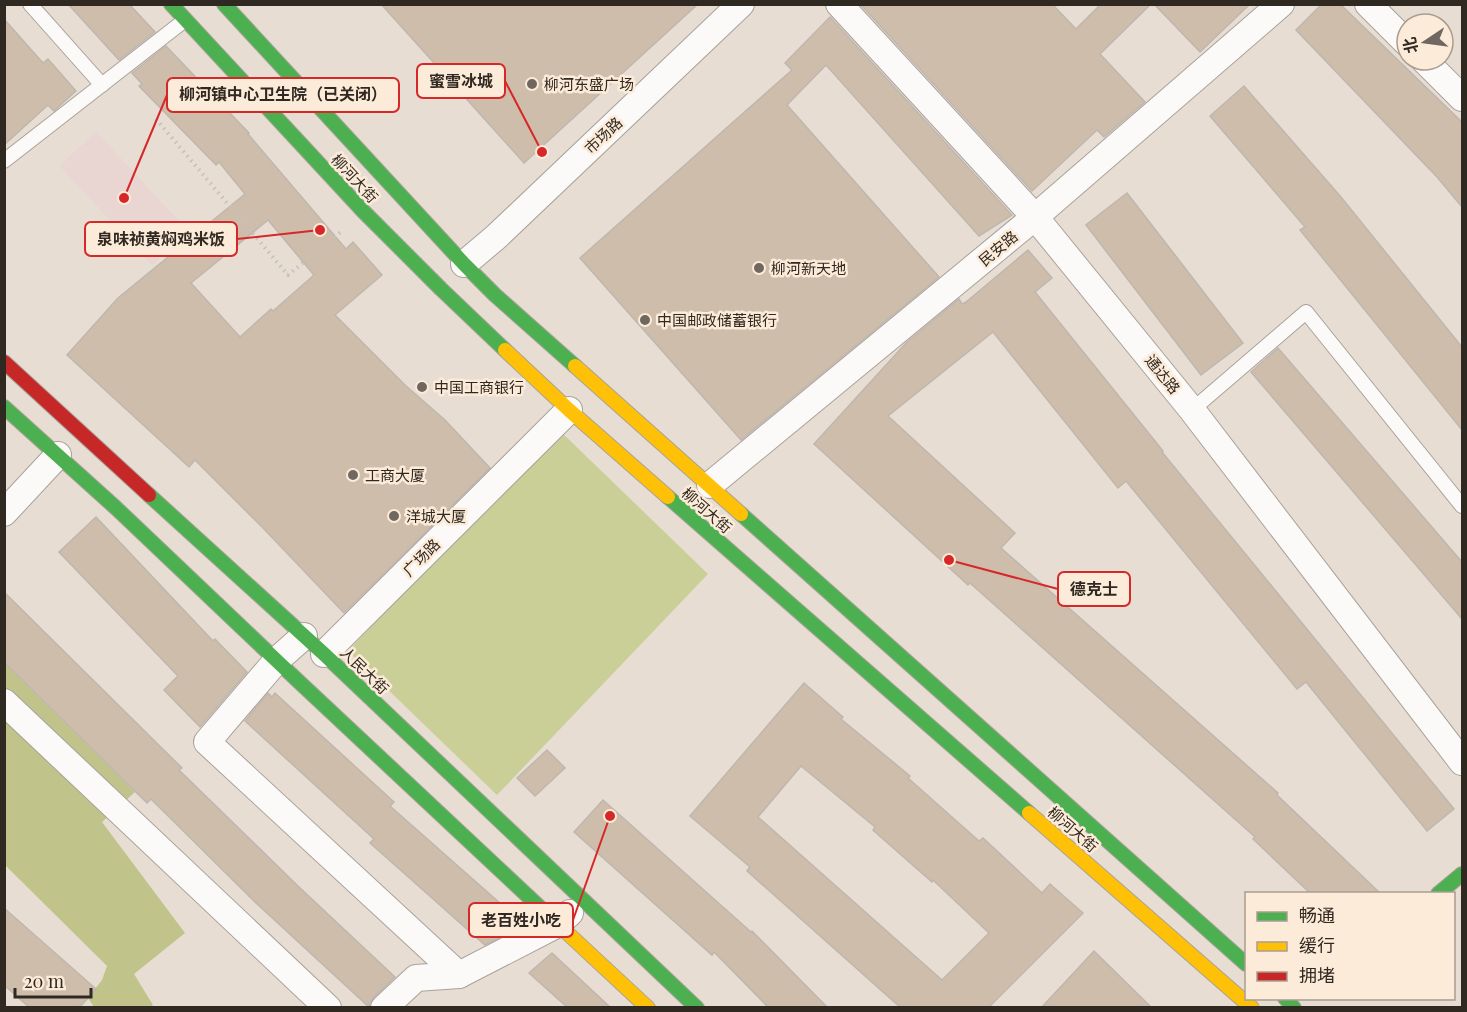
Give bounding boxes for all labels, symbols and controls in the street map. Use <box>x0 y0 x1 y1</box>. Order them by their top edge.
north arrow <box>1395 12 1455 72</box>
text: 北 <box>1398 35 1422 56</box>
callout: 蜜雪冰城 <box>417 64 505 98</box>
text: 蜜雪冰城 <box>429 70 493 91</box>
place label: 柳河东盛广场 <box>544 74 634 94</box>
marker: 柳河东盛广场 <box>525 77 539 91</box>
callout: 柳河镇中心卫生院（已关闭） <box>167 78 399 112</box>
text: 柳河镇中心卫生院（已关闭） <box>179 83 387 104</box>
street label: 市场路 <box>580 112 626 158</box>
street label: 柳河大街 <box>327 149 383 207</box>
callout: 泉味祯黄焖鸡米饭 <box>85 222 237 256</box>
street label: 民安路 <box>974 226 1022 270</box>
text: 泉味祯黄焖鸡米饭 <box>97 228 225 249</box>
place label: 柳河新天地 <box>771 258 846 278</box>
marker: 柳河新天地 <box>752 261 766 275</box>
place label: 中国邮政储蓄银行 <box>657 310 777 330</box>
marker: 中国邮政储蓄银行 <box>638 313 652 327</box>
street label: 通达路 <box>1141 350 1185 398</box>
place label: 中国工商银行 <box>434 377 524 397</box>
marker: 中国工商银行 <box>415 380 429 394</box>
place label: 工商大厦 <box>365 465 425 485</box>
marker: 工商大厦 <box>346 468 360 482</box>
street label: 柳河大街 <box>678 483 736 537</box>
place label: 洋城大厦 <box>406 506 466 526</box>
marker: 洋城大厦 <box>387 509 401 523</box>
street label: 广场路 <box>398 534 444 580</box>
callout: 德克士 <box>1058 572 1130 606</box>
text: 德克士 <box>1070 578 1118 599</box>
street label: 人民大街 <box>336 642 394 698</box>
street label: 柳河大街 <box>1044 802 1102 856</box>
legend <box>1245 892 1455 1000</box>
callout: 老百姓小吃 <box>469 903 573 937</box>
text: 畅通 <box>1299 903 1335 927</box>
text: 老百姓小吃 <box>481 909 561 930</box>
text: 缓行 <box>1299 933 1335 957</box>
scale bar <box>15 961 92 999</box>
text: 拥堵 <box>1299 963 1335 987</box>
text: 20 m <box>24 969 64 993</box>

